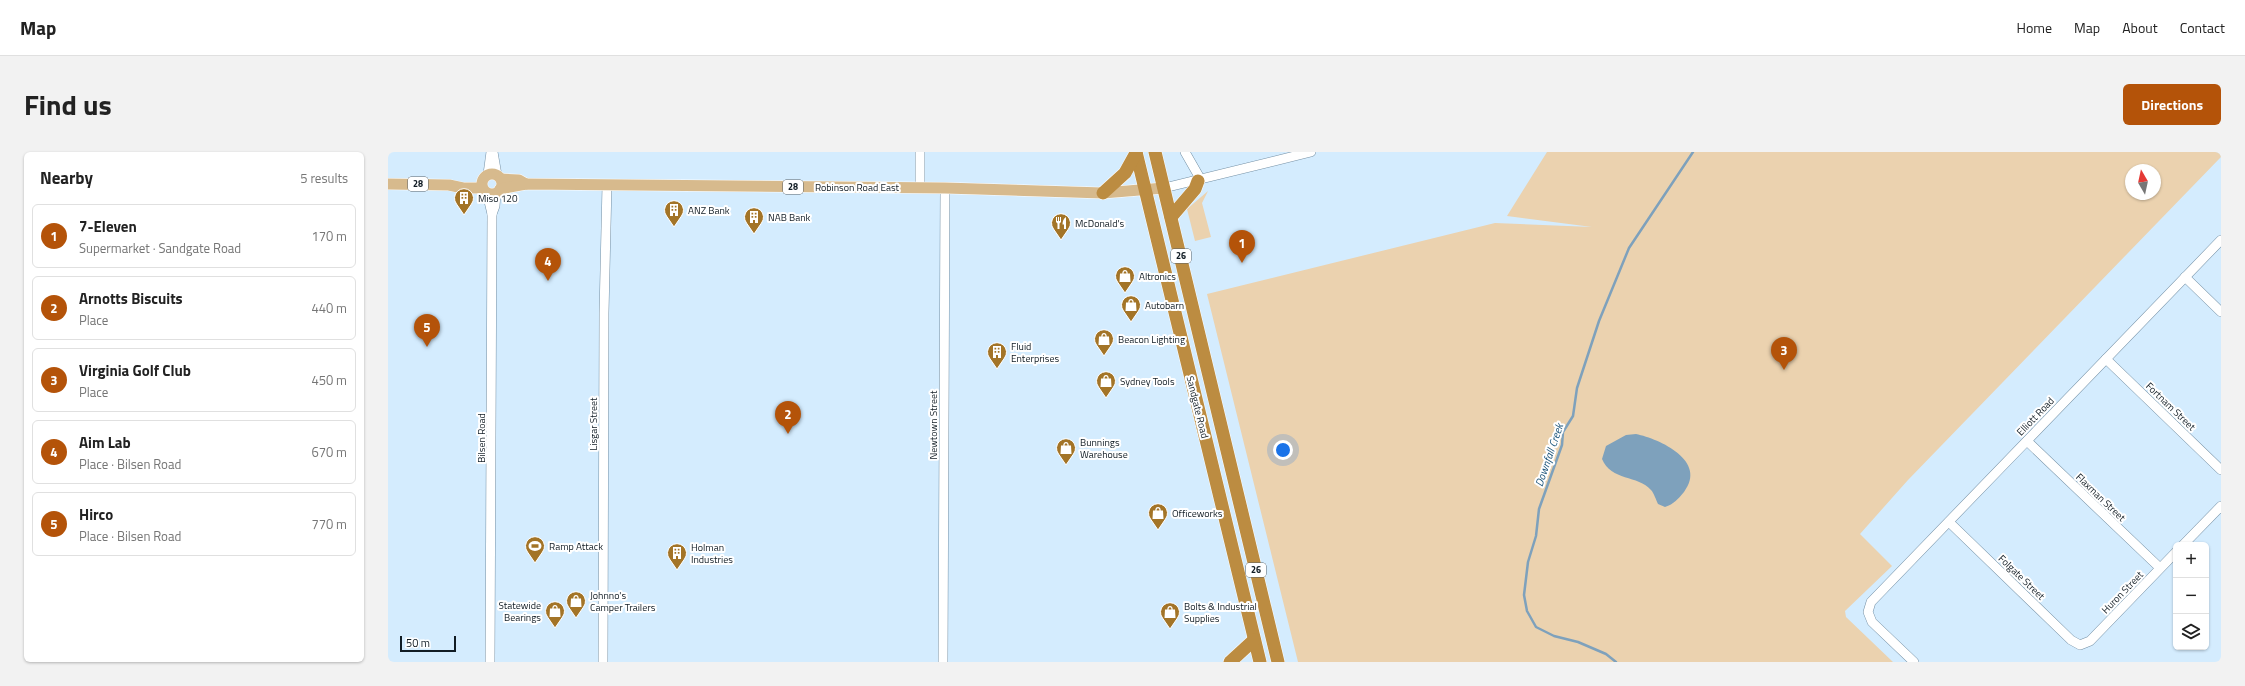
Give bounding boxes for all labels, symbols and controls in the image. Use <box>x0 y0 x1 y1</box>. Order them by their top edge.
text: Map <box>20 13 56 42</box>
text: Home <box>2017 17 2052 38</box>
text: Map <box>2074 17 2100 38</box>
text: About <box>2122 17 2158 38</box>
text: Contact <box>2180 17 2225 38</box>
text: Find us <box>24 83 112 126</box>
button: Directions <box>2123 84 2221 125</box>
north arrow <box>2125 164 2161 200</box>
text: Nearby <box>40 165 93 191</box>
text: 5 results <box>300 168 348 188</box>
road number: 28 <box>408 177 428 191</box>
road number: 28 <box>783 180 803 194</box>
street label: Robinson Road East <box>815 180 900 195</box>
building icon: Miso 120 <box>453 187 475 215</box>
place label: Miso 120 <box>478 191 518 206</box>
building icon: ANZ Bank <box>663 199 685 227</box>
place label: ANZ Bank <box>688 203 730 218</box>
building icon: NAB Bank <box>743 206 765 234</box>
place label: NAB Bank <box>768 210 811 225</box>
restaurant icon: McDonald's <box>1050 212 1072 240</box>
text: 7-Eleven <box>79 215 137 238</box>
place label: McDonald's <box>1075 216 1124 231</box>
text: 1 <box>50 226 58 246</box>
text: 170 m <box>311 226 347 246</box>
pin: 1 <box>1229 230 1255 263</box>
text: Supermarket · Sandgate Road <box>79 238 241 258</box>
pin: 4 <box>535 248 561 281</box>
road number: 26 <box>1171 249 1191 263</box>
shop icon: Altronics <box>1114 265 1136 293</box>
place label: Altronics <box>1139 269 1176 284</box>
text: Arnotts Biscuits <box>79 287 183 310</box>
shop icon: Autobarn <box>1120 294 1142 322</box>
text: 2 <box>50 298 58 318</box>
text: 440 m <box>311 298 347 318</box>
place label: Autobarn <box>1145 298 1184 313</box>
text: Place <box>79 310 108 330</box>
pin: 5 <box>414 314 440 347</box>
shop icon: Beacon Lighting <box>1093 328 1115 356</box>
place label: Beacon Lighting <box>1118 332 1185 347</box>
pin: 3 <box>1771 337 1797 370</box>
place label: Fluid Enterprises <box>1011 339 1060 366</box>
building icon: Fluid Enterprises <box>986 341 1008 369</box>
text: Virginia Golf Club <box>79 359 191 382</box>
text: 3 <box>50 370 58 390</box>
text: 450 m <box>311 370 347 390</box>
shop icon: Sydney Tools <box>1095 370 1117 398</box>
place label: Sydney Tools <box>1120 374 1175 389</box>
street label: Sandgate Road <box>1183 374 1212 440</box>
street label: Fortnam Street <box>2142 379 2199 434</box>
text: Place <box>79 382 108 402</box>
street label: Newtown Street <box>926 390 941 460</box>
street label: Elliott Road <box>2013 394 2058 439</box>
street label: Lisgar Street <box>586 397 601 451</box>
pin: 2 <box>775 401 801 434</box>
street label: Bilsen Road <box>474 413 489 463</box>
water label: Downfall Creek <box>1531 420 1568 489</box>
text: Aim Lab <box>79 431 131 454</box>
place label: Bunnings Warehouse <box>1080 435 1128 462</box>
shop icon: Bunnings Warehouse <box>1055 437 1077 465</box>
your location <box>1273 440 1293 460</box>
text: 4 <box>50 442 58 462</box>
text: 670 m <box>311 442 347 462</box>
text: Place · Bilsen Road <box>79 454 181 474</box>
street label: Flaxman Street <box>2072 470 2129 525</box>
shop icon: Officeworks <box>1147 502 1169 530</box>
text: Hirco <box>79 503 113 526</box>
place label: Officeworks <box>1172 506 1223 521</box>
text: 5 <box>50 514 58 534</box>
text: 770 m <box>311 514 347 534</box>
text: Place · Bilsen Road <box>79 526 181 546</box>
sports icon: Ramp Attack <box>524 535 546 563</box>
place label: Ramp Attack <box>549 539 603 554</box>
place label: Holman Industries <box>691 540 733 567</box>
building icon: Holman Industries <box>666 542 688 570</box>
map controls <box>2173 542 2209 650</box>
button: + <box>2173 542 2209 578</box>
street label: Folgate Street <box>1995 551 2049 604</box>
road number: 26 <box>1246 563 1266 577</box>
street label: Huron Street <box>2098 567 2147 617</box>
button: − <box>2173 578 2209 614</box>
place label: Johnno's Camper Trailers <box>590 588 656 615</box>
shop icon: Johnno's Camper Trailers <box>565 590 587 618</box>
place label: Statewide Bearings <box>498 598 541 625</box>
place label: Bolts & Industrial Supplies <box>1184 599 1257 626</box>
shop icon: Statewide Bearings <box>544 600 566 628</box>
shop icon: Bolts & Industrial Supplies <box>1159 601 1181 629</box>
button: layers <box>2173 614 2209 650</box>
scale bar <box>400 634 456 653</box>
text: 50 m <box>406 635 430 651</box>

